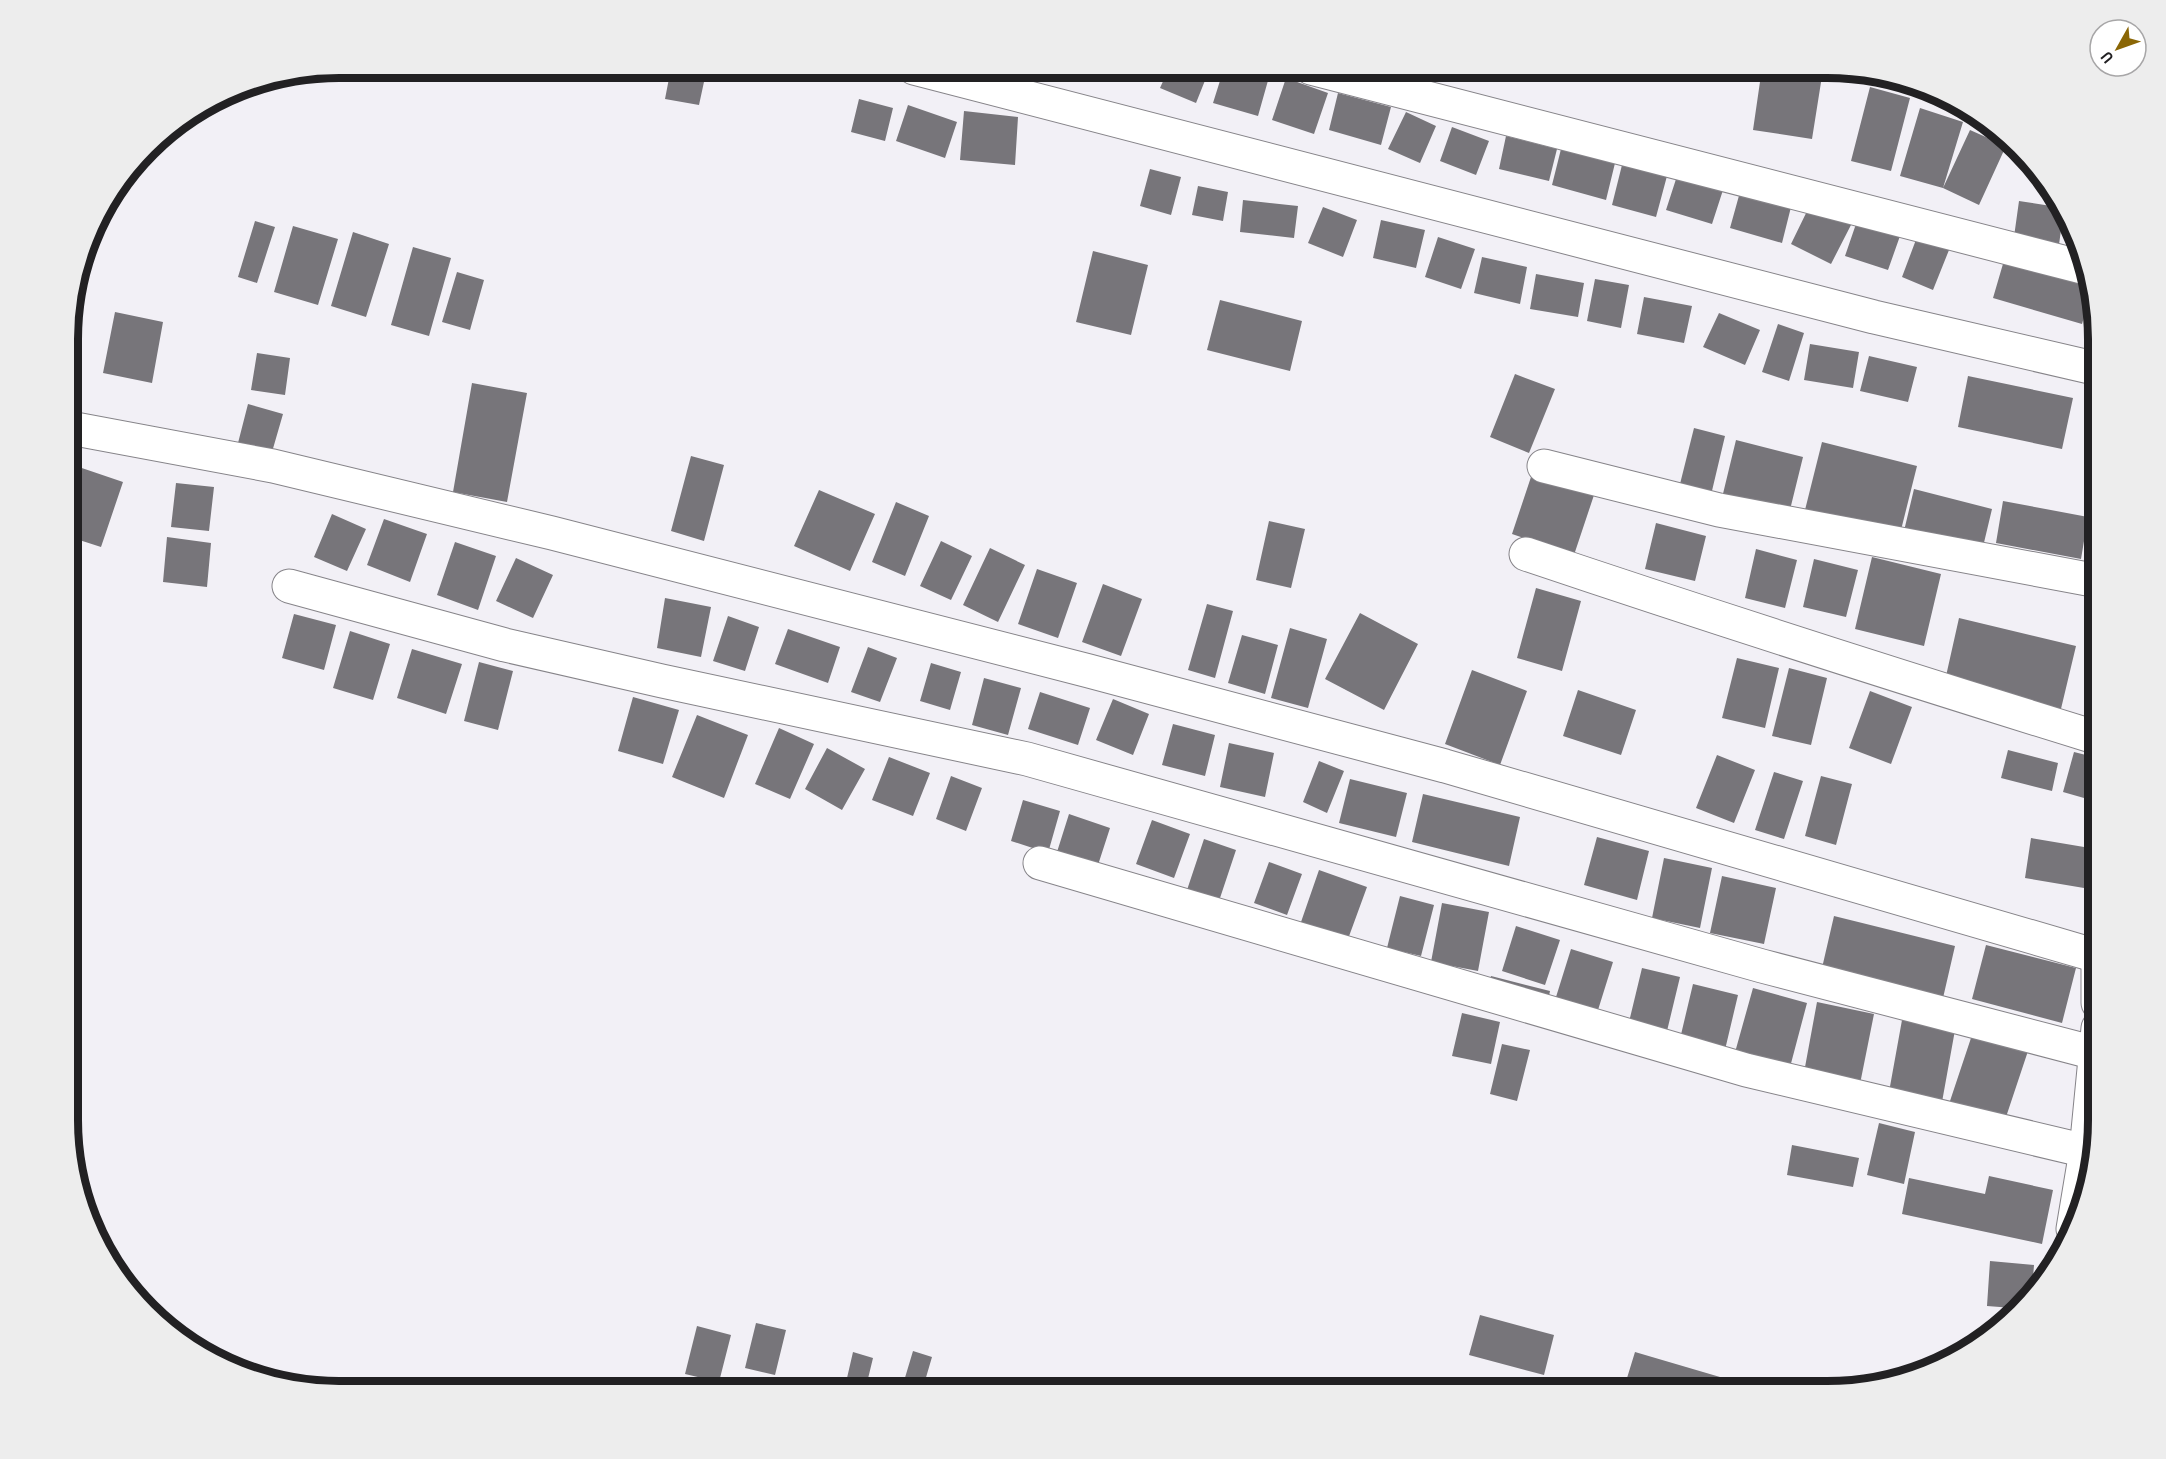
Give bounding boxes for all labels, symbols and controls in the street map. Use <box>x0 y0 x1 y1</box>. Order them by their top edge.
north arrow <box>2088 18 2148 78</box>
text: U <box>2095 47 2118 68</box>

